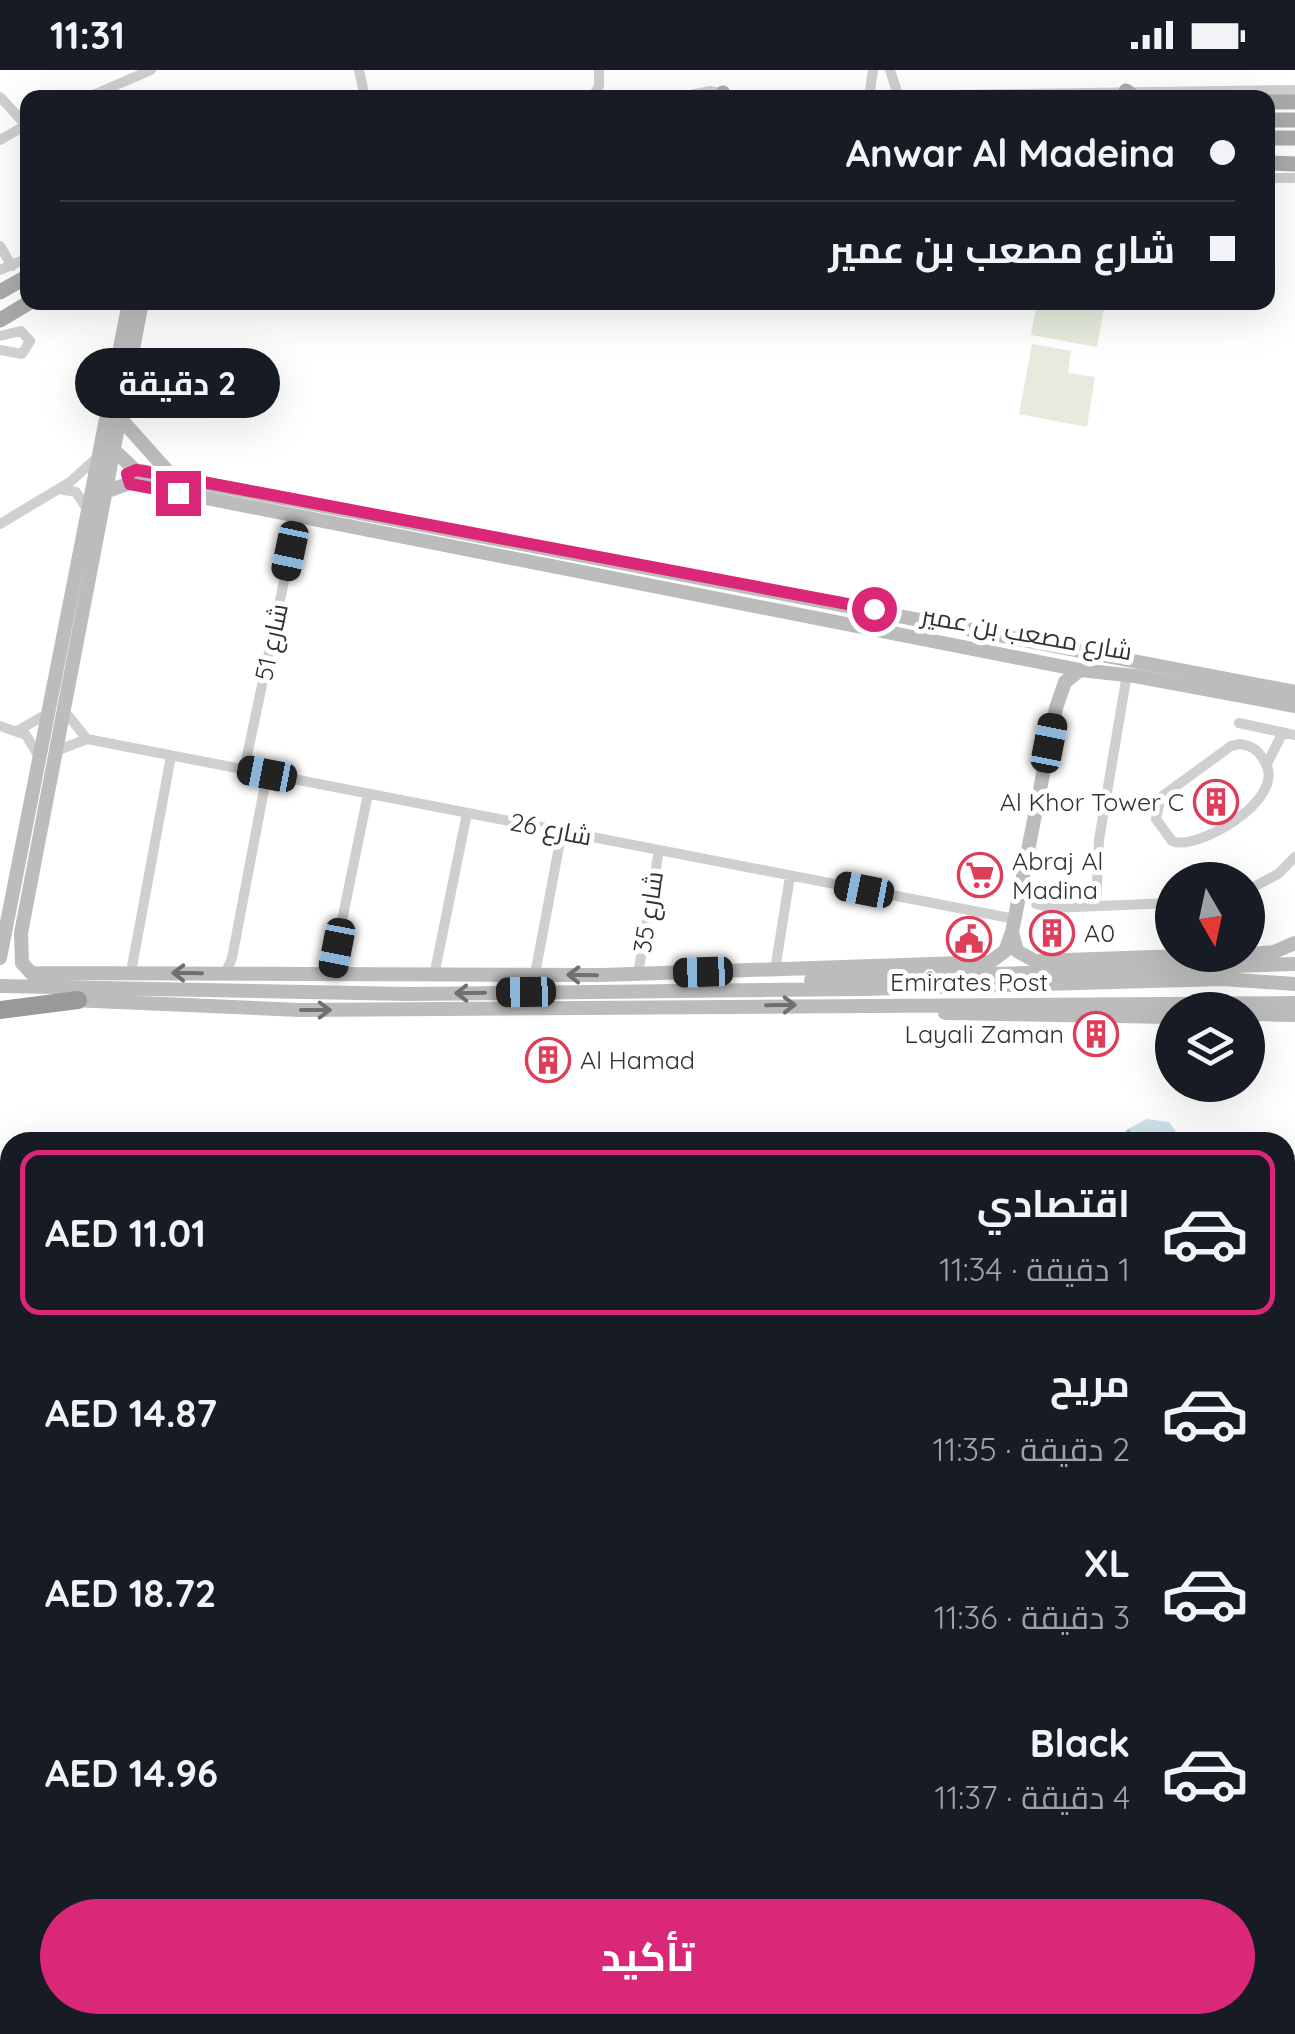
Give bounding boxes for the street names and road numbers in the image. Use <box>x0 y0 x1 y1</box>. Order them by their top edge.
street label: شارع مصعب بن عمير <box>917 598 1135 668</box>
street label: شارع 51 <box>247 600 296 684</box>
street label: شارع 26 <box>507 805 595 854</box>
street label: شارع 35 <box>626 869 671 955</box>

